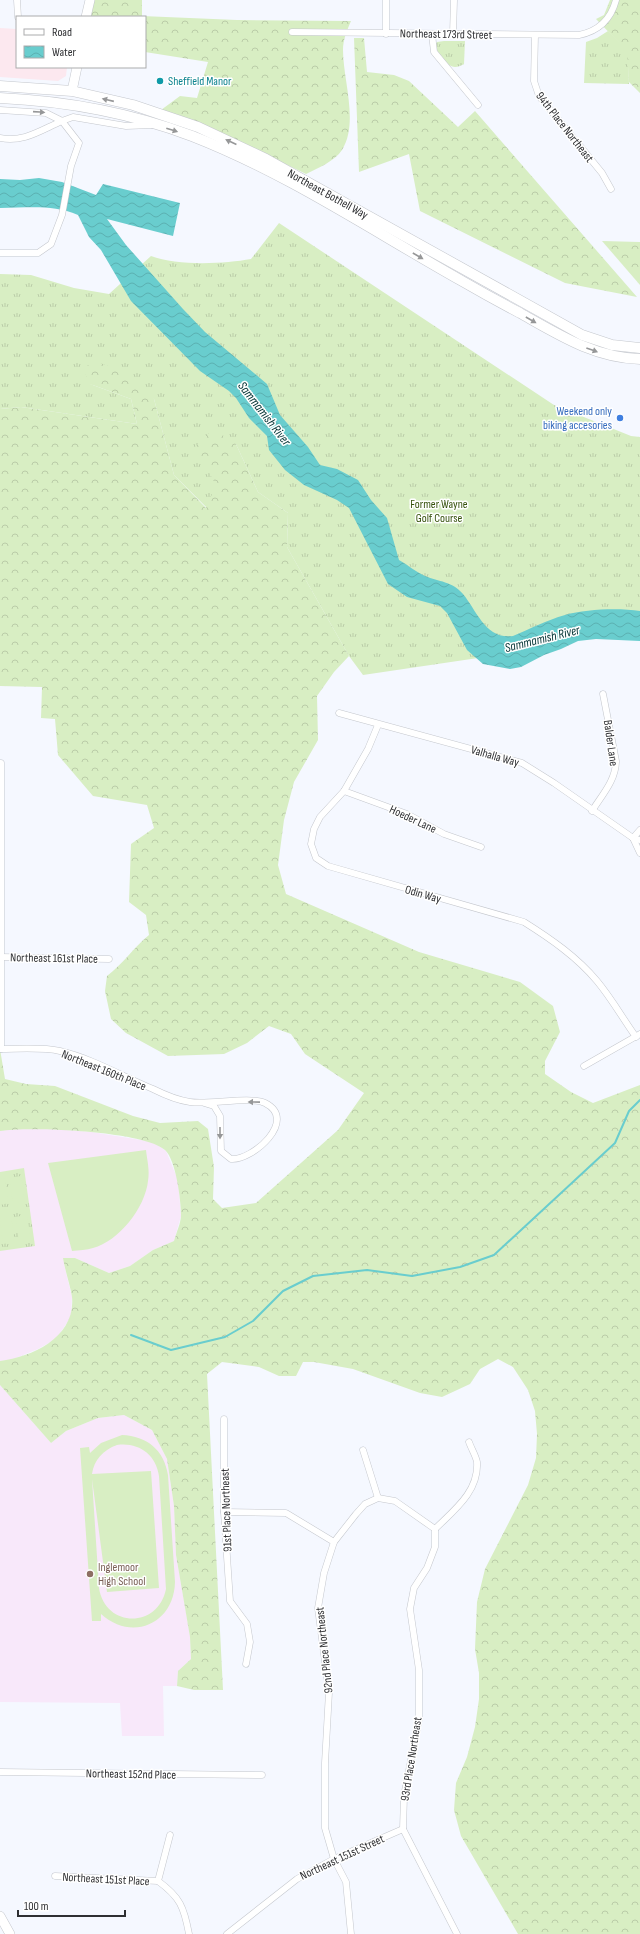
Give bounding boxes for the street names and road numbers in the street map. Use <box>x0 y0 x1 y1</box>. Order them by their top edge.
street label: Northeast 173rd Street <box>400 26 493 43</box>
street label: 94th Place Northeast <box>532 89 597 166</box>
street label: Northeast Bothell Way <box>285 166 371 223</box>
street label: Balder Lane <box>600 719 621 767</box>
street label: Valhalla Way <box>469 742 521 771</box>
street label: Hoeder Lane <box>387 802 439 837</box>
street label: Odin Way <box>403 882 443 907</box>
street label: Northeast 161st Place <box>10 950 98 967</box>
street label: Northeast 160th Place <box>59 1047 148 1094</box>
street label: 91st Place Northeast <box>218 1468 235 1552</box>
street label: 92nd Place Northeast <box>312 1606 336 1694</box>
street label: 93rd Place Northeast <box>397 1716 426 1802</box>
street label: Northeast 152nd Place <box>86 1766 176 1783</box>
street label: Northeast 151st Street <box>298 1831 387 1884</box>
street label: Northeast 151st Place <box>62 1870 150 1889</box>

